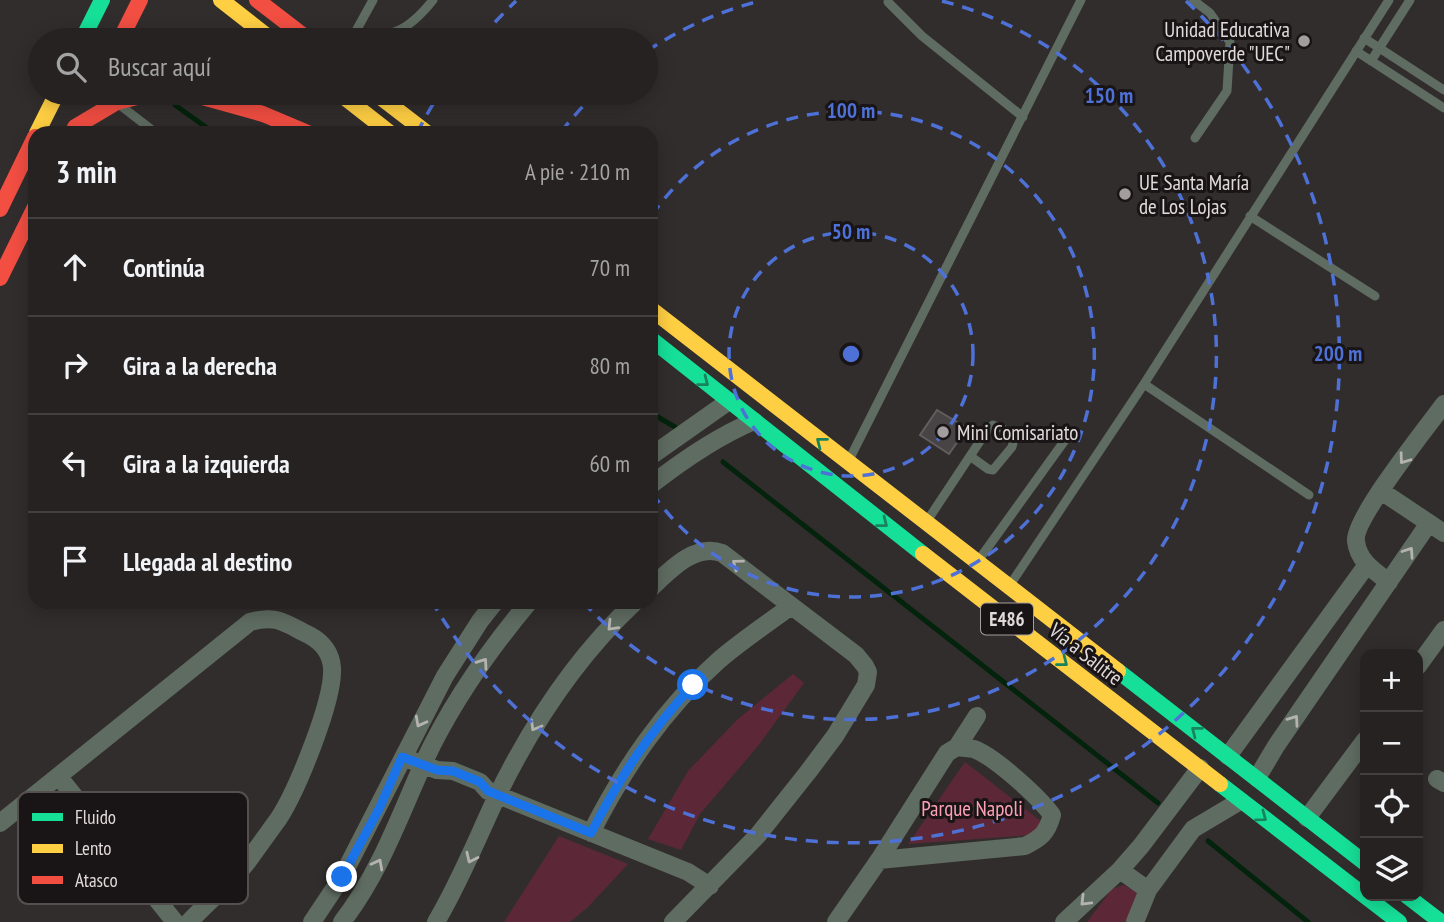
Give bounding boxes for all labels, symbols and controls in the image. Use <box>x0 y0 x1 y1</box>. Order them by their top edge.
place label: Unidad Educativa Campoverde "UEC" <box>1155 16 1290 67</box>
search box <box>28 28 658 105</box>
marker: Unidad Educativa Campoverde "UEC" <box>1296 33 1312 49</box>
icon: search <box>52 48 90 86</box>
text: Buscar aquí <box>108 50 211 83</box>
text: 150 m <box>1085 82 1133 109</box>
text: 100 m <box>827 97 875 124</box>
text: 3 min <box>56 152 117 191</box>
text: A pie · 210 m <box>525 157 630 186</box>
place label: UE Santa María de Los Lojas <box>1139 169 1249 220</box>
marker: UE Santa María de Los Lojas <box>1117 186 1133 202</box>
text: 50 m <box>832 218 870 245</box>
icon: ahead <box>56 248 94 286</box>
text: Continúa <box>123 251 205 284</box>
text: 70 m <box>589 253 630 282</box>
text: 200 m <box>1314 340 1362 367</box>
centre of rings <box>839 342 863 366</box>
icon: right <box>56 346 94 384</box>
text: Gira a la derecha <box>123 349 277 382</box>
text: 80 m <box>589 351 630 380</box>
one-way arrow <box>696 374 709 386</box>
place label: Mini Comisariato <box>957 419 1078 446</box>
marker: Mini Comisariato <box>935 424 951 440</box>
one-way arrow <box>817 438 829 451</box>
icon: left <box>56 444 94 482</box>
text: Gira a la izquierda <box>123 447 290 480</box>
text: 60 m <box>589 449 630 478</box>
one-way arrow <box>1400 451 1412 464</box>
one-way arrow <box>875 514 888 527</box>
icon: arrive <box>56 542 94 580</box>
text: Llegada al destino <box>123 545 292 578</box>
one-way arrow <box>1401 547 1414 560</box>
one-way arrow <box>732 560 745 572</box>
road number: E486 <box>981 604 1033 634</box>
street label: Vía a Salitre <box>1043 616 1128 691</box>
one-way arrow <box>607 618 620 631</box>
map controls <box>1360 649 1423 901</box>
button: + <box>1360 649 1423 712</box>
one-way arrow <box>1055 654 1068 667</box>
one-way arrow <box>475 658 487 671</box>
route start <box>677 669 708 700</box>
button: − <box>1360 712 1423 775</box>
one-way arrow <box>415 715 429 727</box>
one-way arrow <box>1286 715 1298 728</box>
one-way arrow <box>530 718 543 731</box>
one-way arrow <box>1191 726 1204 739</box>
button: locate <box>1360 775 1423 838</box>
legend <box>18 792 248 904</box>
park label: Parque Napoli <box>921 795 1023 822</box>
text: Fluido <box>75 805 116 829</box>
one-way arrow <box>1254 808 1267 821</box>
text: Lento <box>75 836 112 860</box>
button: layers <box>1360 838 1423 901</box>
one-way arrow <box>465 851 479 863</box>
one-way arrow <box>370 859 384 871</box>
route end <box>326 861 357 892</box>
text: Atasco <box>75 868 118 892</box>
one-way arrow <box>1081 893 1093 905</box>

